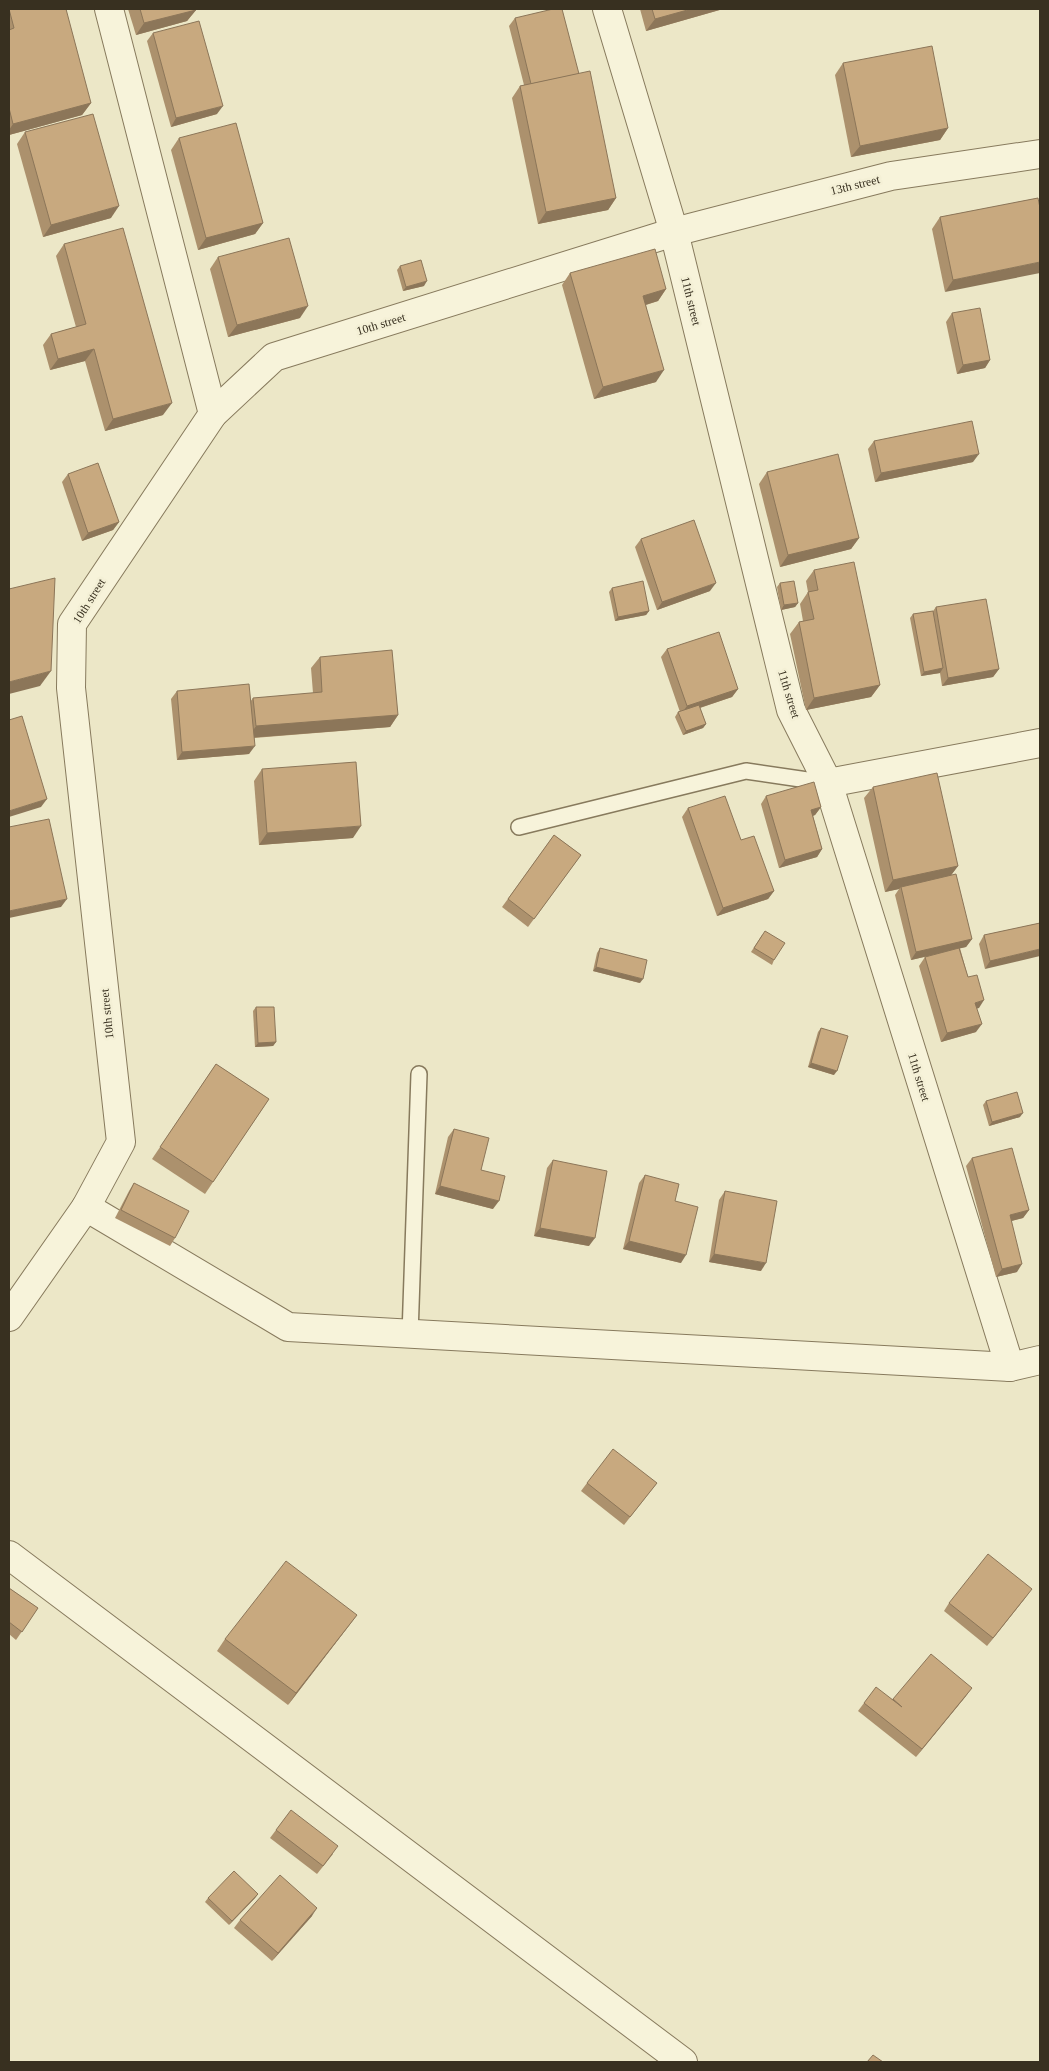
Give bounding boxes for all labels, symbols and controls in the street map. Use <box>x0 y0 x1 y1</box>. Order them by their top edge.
street label: 13th street <box>829 172 882 198</box>
street label: 11th street <box>678 275 704 328</box>
street label: 10th street <box>355 310 408 338</box>
street label: 10th street <box>70 575 109 626</box>
street label: 11th street <box>775 668 803 721</box>
street label: 10th street <box>97 988 117 1040</box>
street label: 11th street <box>905 1051 933 1104</box>

